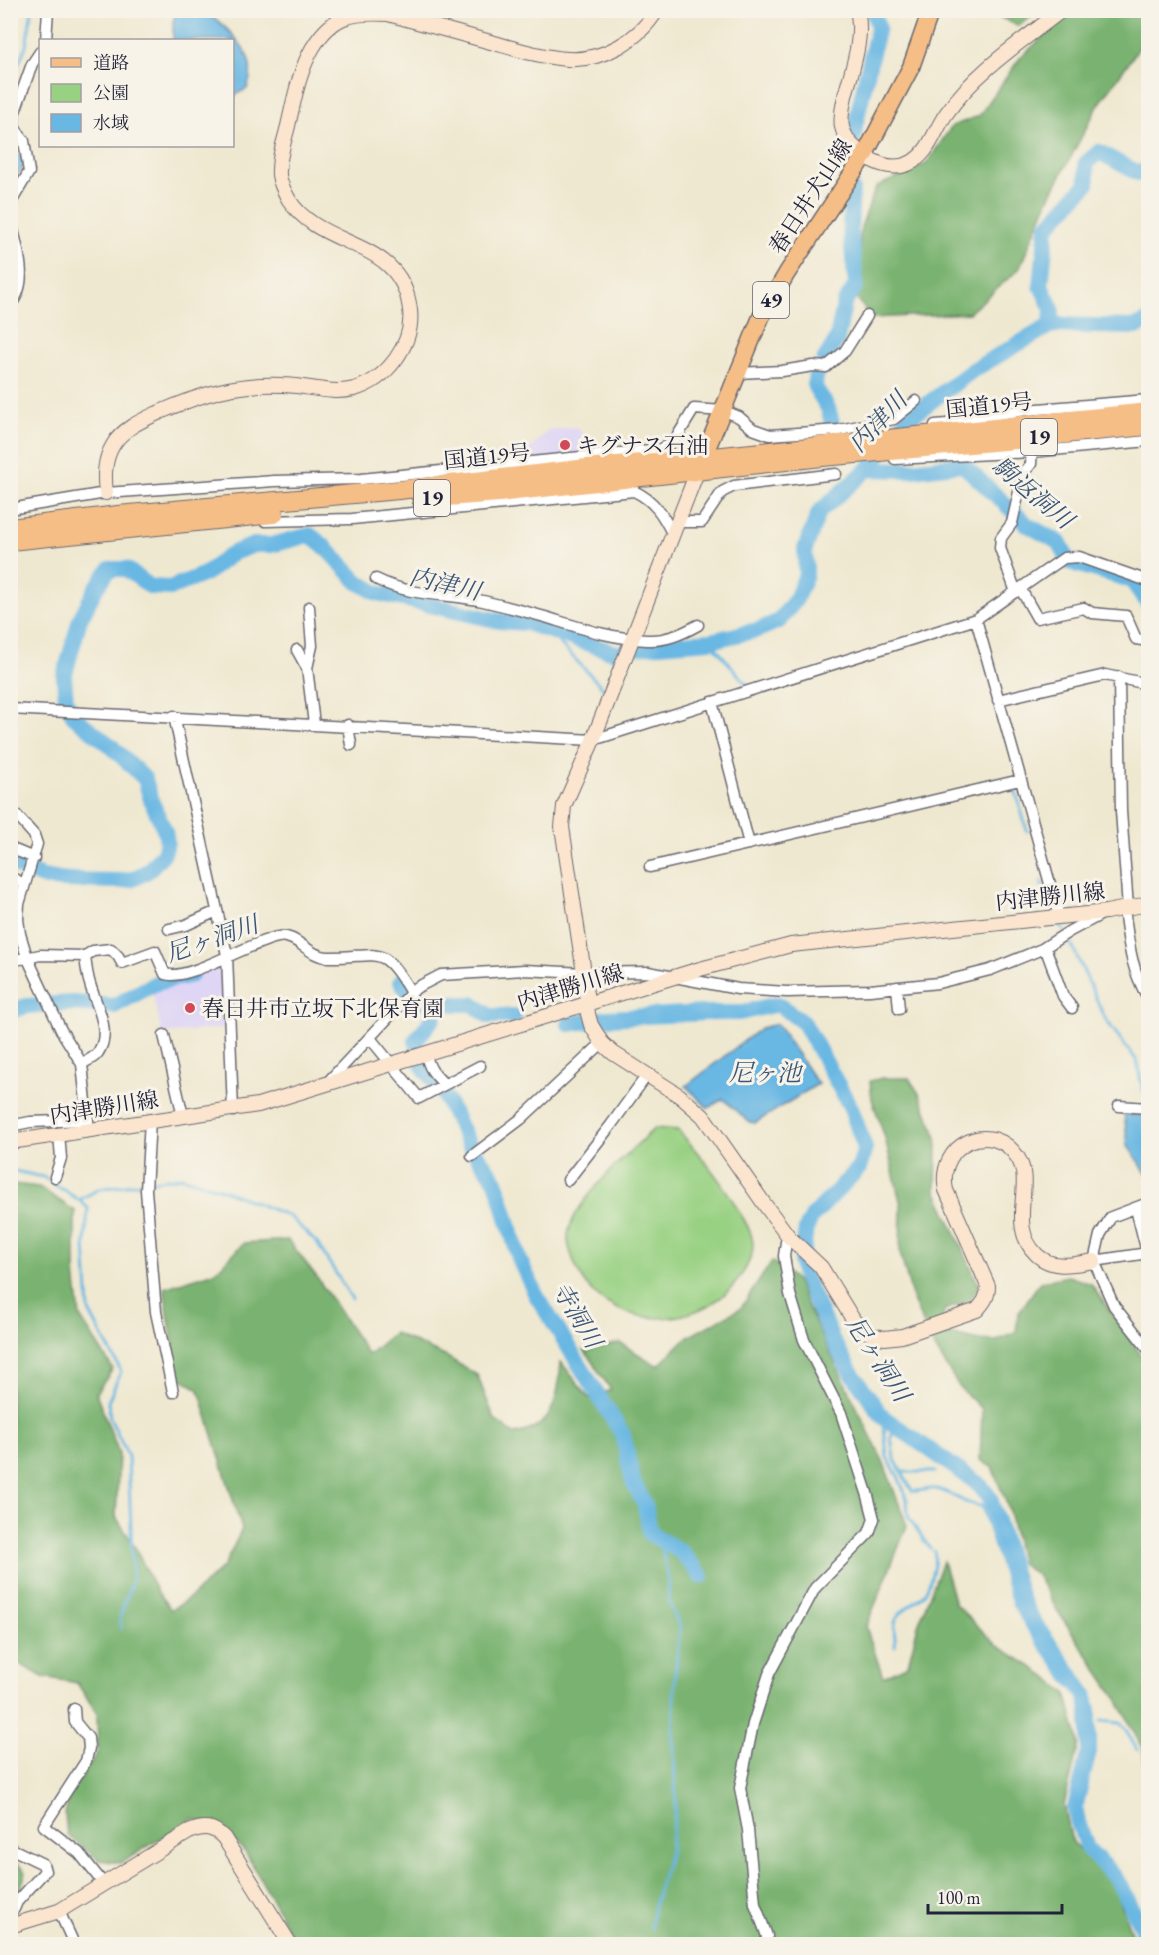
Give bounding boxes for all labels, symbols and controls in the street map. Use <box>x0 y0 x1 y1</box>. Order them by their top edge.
legend <box>39 39 234 147</box>
text: 道路 <box>93 51 129 74</box>
text: 公園 <box>93 81 129 104</box>
text: 水域 <box>93 111 129 134</box>
street label: 春日井犬山線 <box>762 133 859 260</box>
road number: 49 <box>753 282 789 318</box>
water label: 内津川 <box>842 383 916 459</box>
street label: 国道19号 <box>944 387 1034 424</box>
road number: 19 <box>1021 419 1057 455</box>
place label: キグナス石油 <box>577 431 708 460</box>
street label: 国道19号 <box>442 438 532 475</box>
marker: キグナス石油 <box>558 438 572 452</box>
water label: 駒返洞川 <box>987 450 1082 537</box>
road number: 19 <box>414 480 450 516</box>
water label: 内津川 <box>407 560 487 607</box>
street label: 内津勝川線 <box>994 876 1106 917</box>
water label: 尼ヶ洞川 <box>161 907 265 969</box>
street label: 内津勝川線 <box>513 958 627 1017</box>
place label: 春日井市立坂下北保育園 <box>202 994 444 1023</box>
marker: 春日井市立坂下北保育園 <box>183 1001 197 1015</box>
water label: 尼ヶ池 <box>729 1057 804 1088</box>
street label: 内津勝川線 <box>47 1085 161 1130</box>
water label: 寺洞川 <box>546 1276 611 1356</box>
water label: 尼ヶ洞川 <box>839 1310 919 1410</box>
scale bar <box>928 1877 1062 1915</box>
text: 100 m <box>937 1886 981 1909</box>

